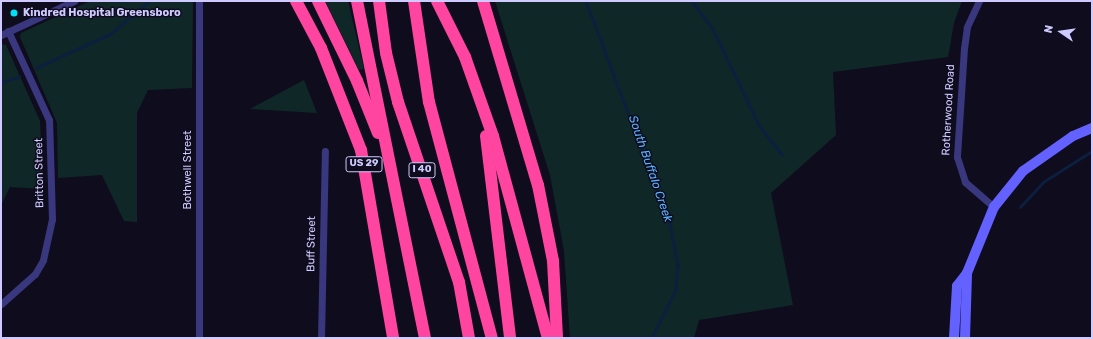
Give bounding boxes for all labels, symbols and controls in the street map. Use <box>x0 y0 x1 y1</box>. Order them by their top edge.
place label: Kindred Hospital Greensboro <box>23 6 181 20</box>
marker: Kindred Hospital Greensboro <box>8 7 20 19</box>
north arrow <box>1041 12 1081 52</box>
text: N <box>1042 24 1056 35</box>
street label: Rotherwood Road <box>940 64 958 156</box>
water label: South Buffalo Creek <box>625 114 675 224</box>
street label: Bothwell Street <box>181 130 195 210</box>
street label: Britton Street <box>33 138 47 208</box>
road number: US 29 <box>345 156 383 172</box>
road number: I 40 <box>408 162 436 178</box>
street label: Buff Street <box>305 216 319 272</box>

